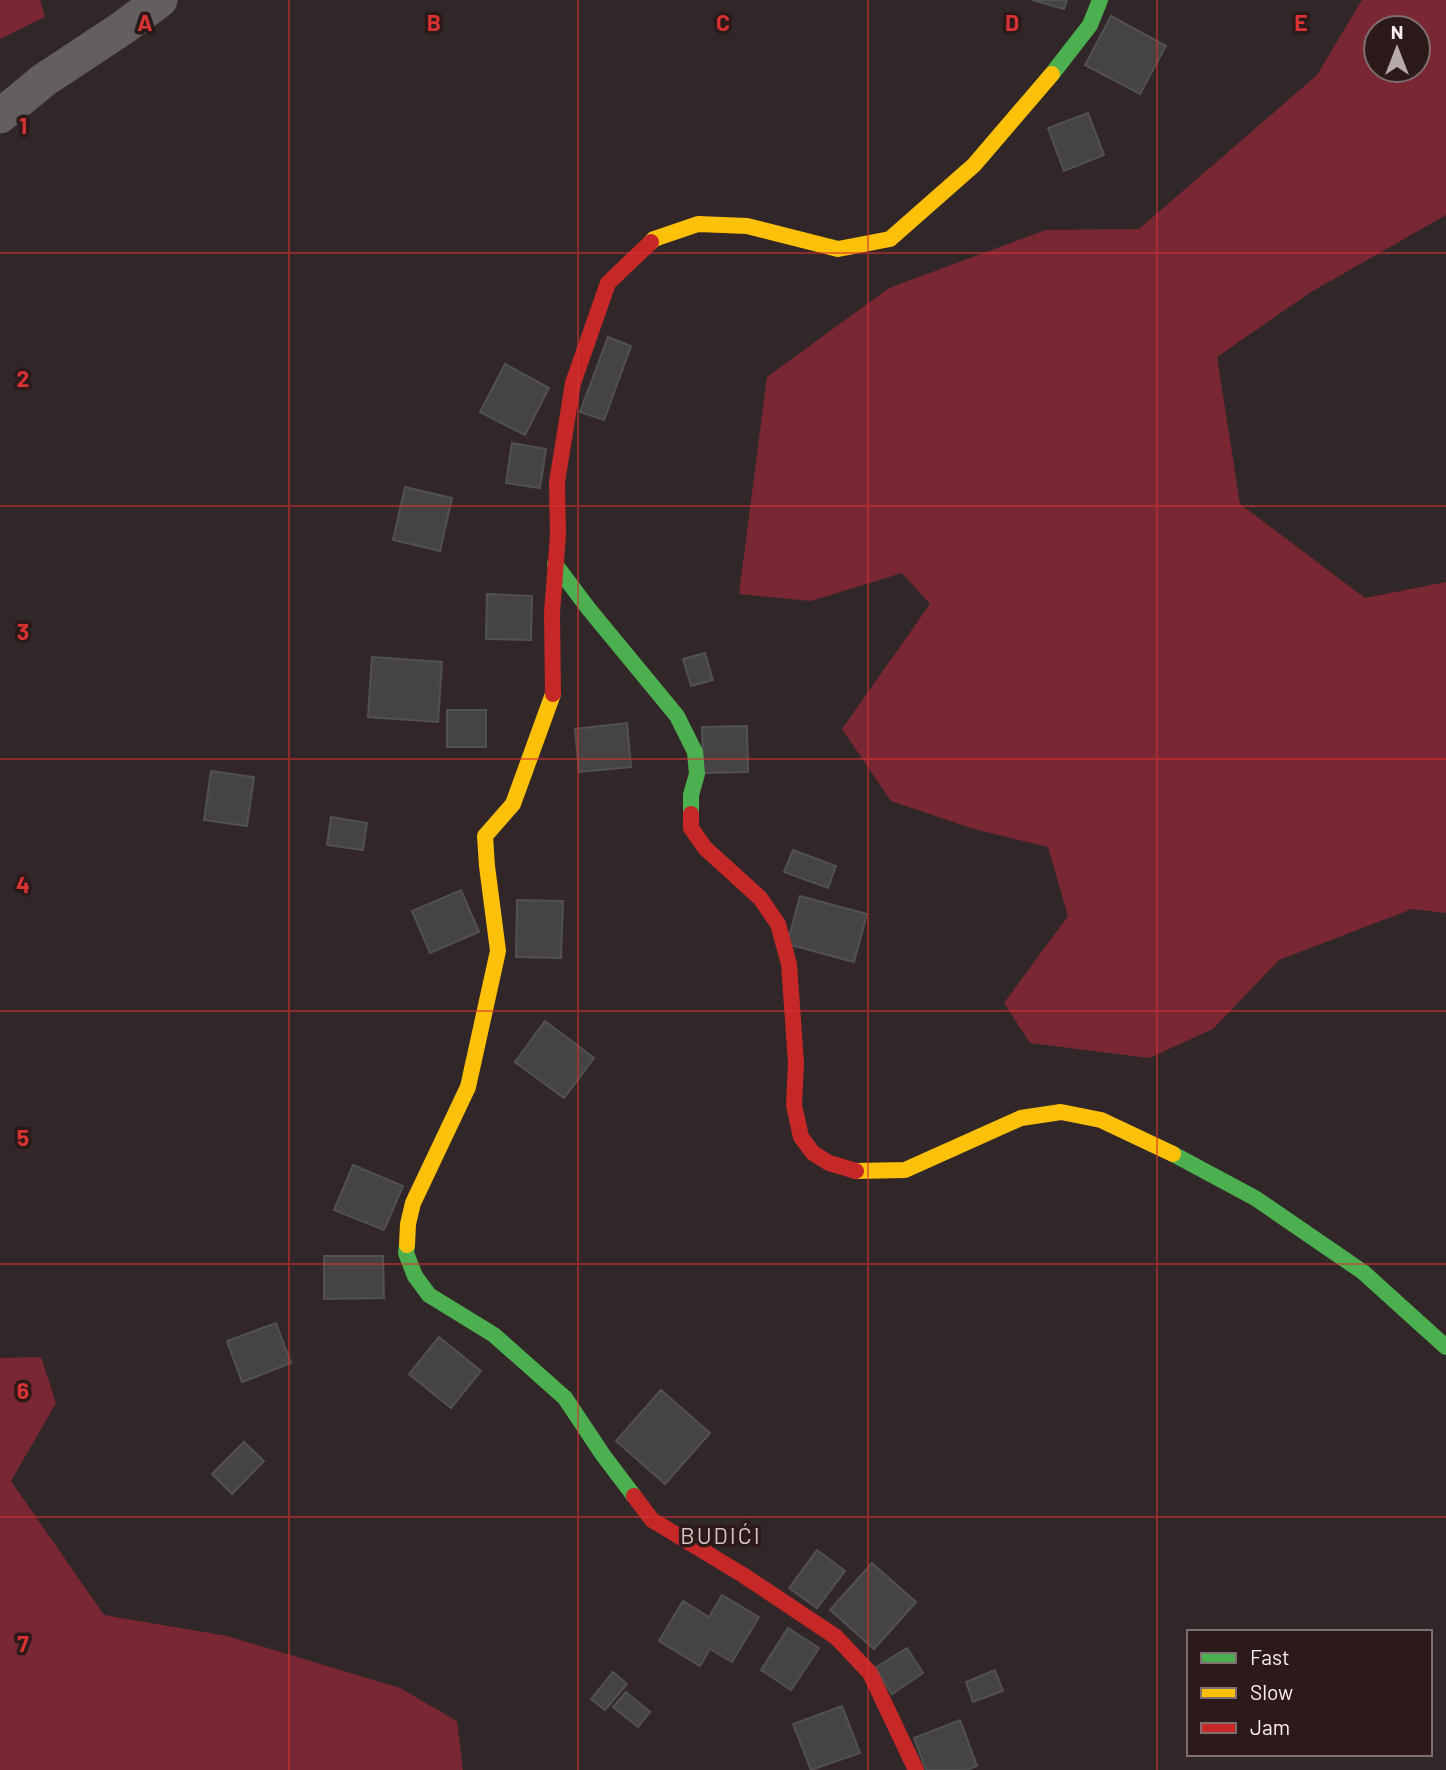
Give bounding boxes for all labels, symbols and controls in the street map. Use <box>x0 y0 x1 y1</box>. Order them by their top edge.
text: A <box>137 8 153 36</box>
text: B <box>427 8 441 36</box>
text: C <box>716 8 730 36</box>
text: D <box>1005 8 1019 36</box>
text: E <box>1294 8 1308 36</box>
north arrow <box>1362 14 1432 84</box>
text: N <box>1391 20 1403 43</box>
text: 1 <box>19 111 27 139</box>
text: 2 <box>17 364 29 392</box>
text: 3 <box>17 617 29 645</box>
text: 4 <box>16 870 30 898</box>
text: 5 <box>17 1123 29 1151</box>
text: 6 <box>17 1376 29 1404</box>
district label: BUDIĆI <box>680 1521 762 1549</box>
text: 7 <box>17 1629 29 1657</box>
legend <box>1187 1630 1432 1756</box>
text: Fast <box>1250 1644 1290 1669</box>
text: Slow <box>1250 1679 1293 1704</box>
text: Jam <box>1250 1714 1290 1739</box>

